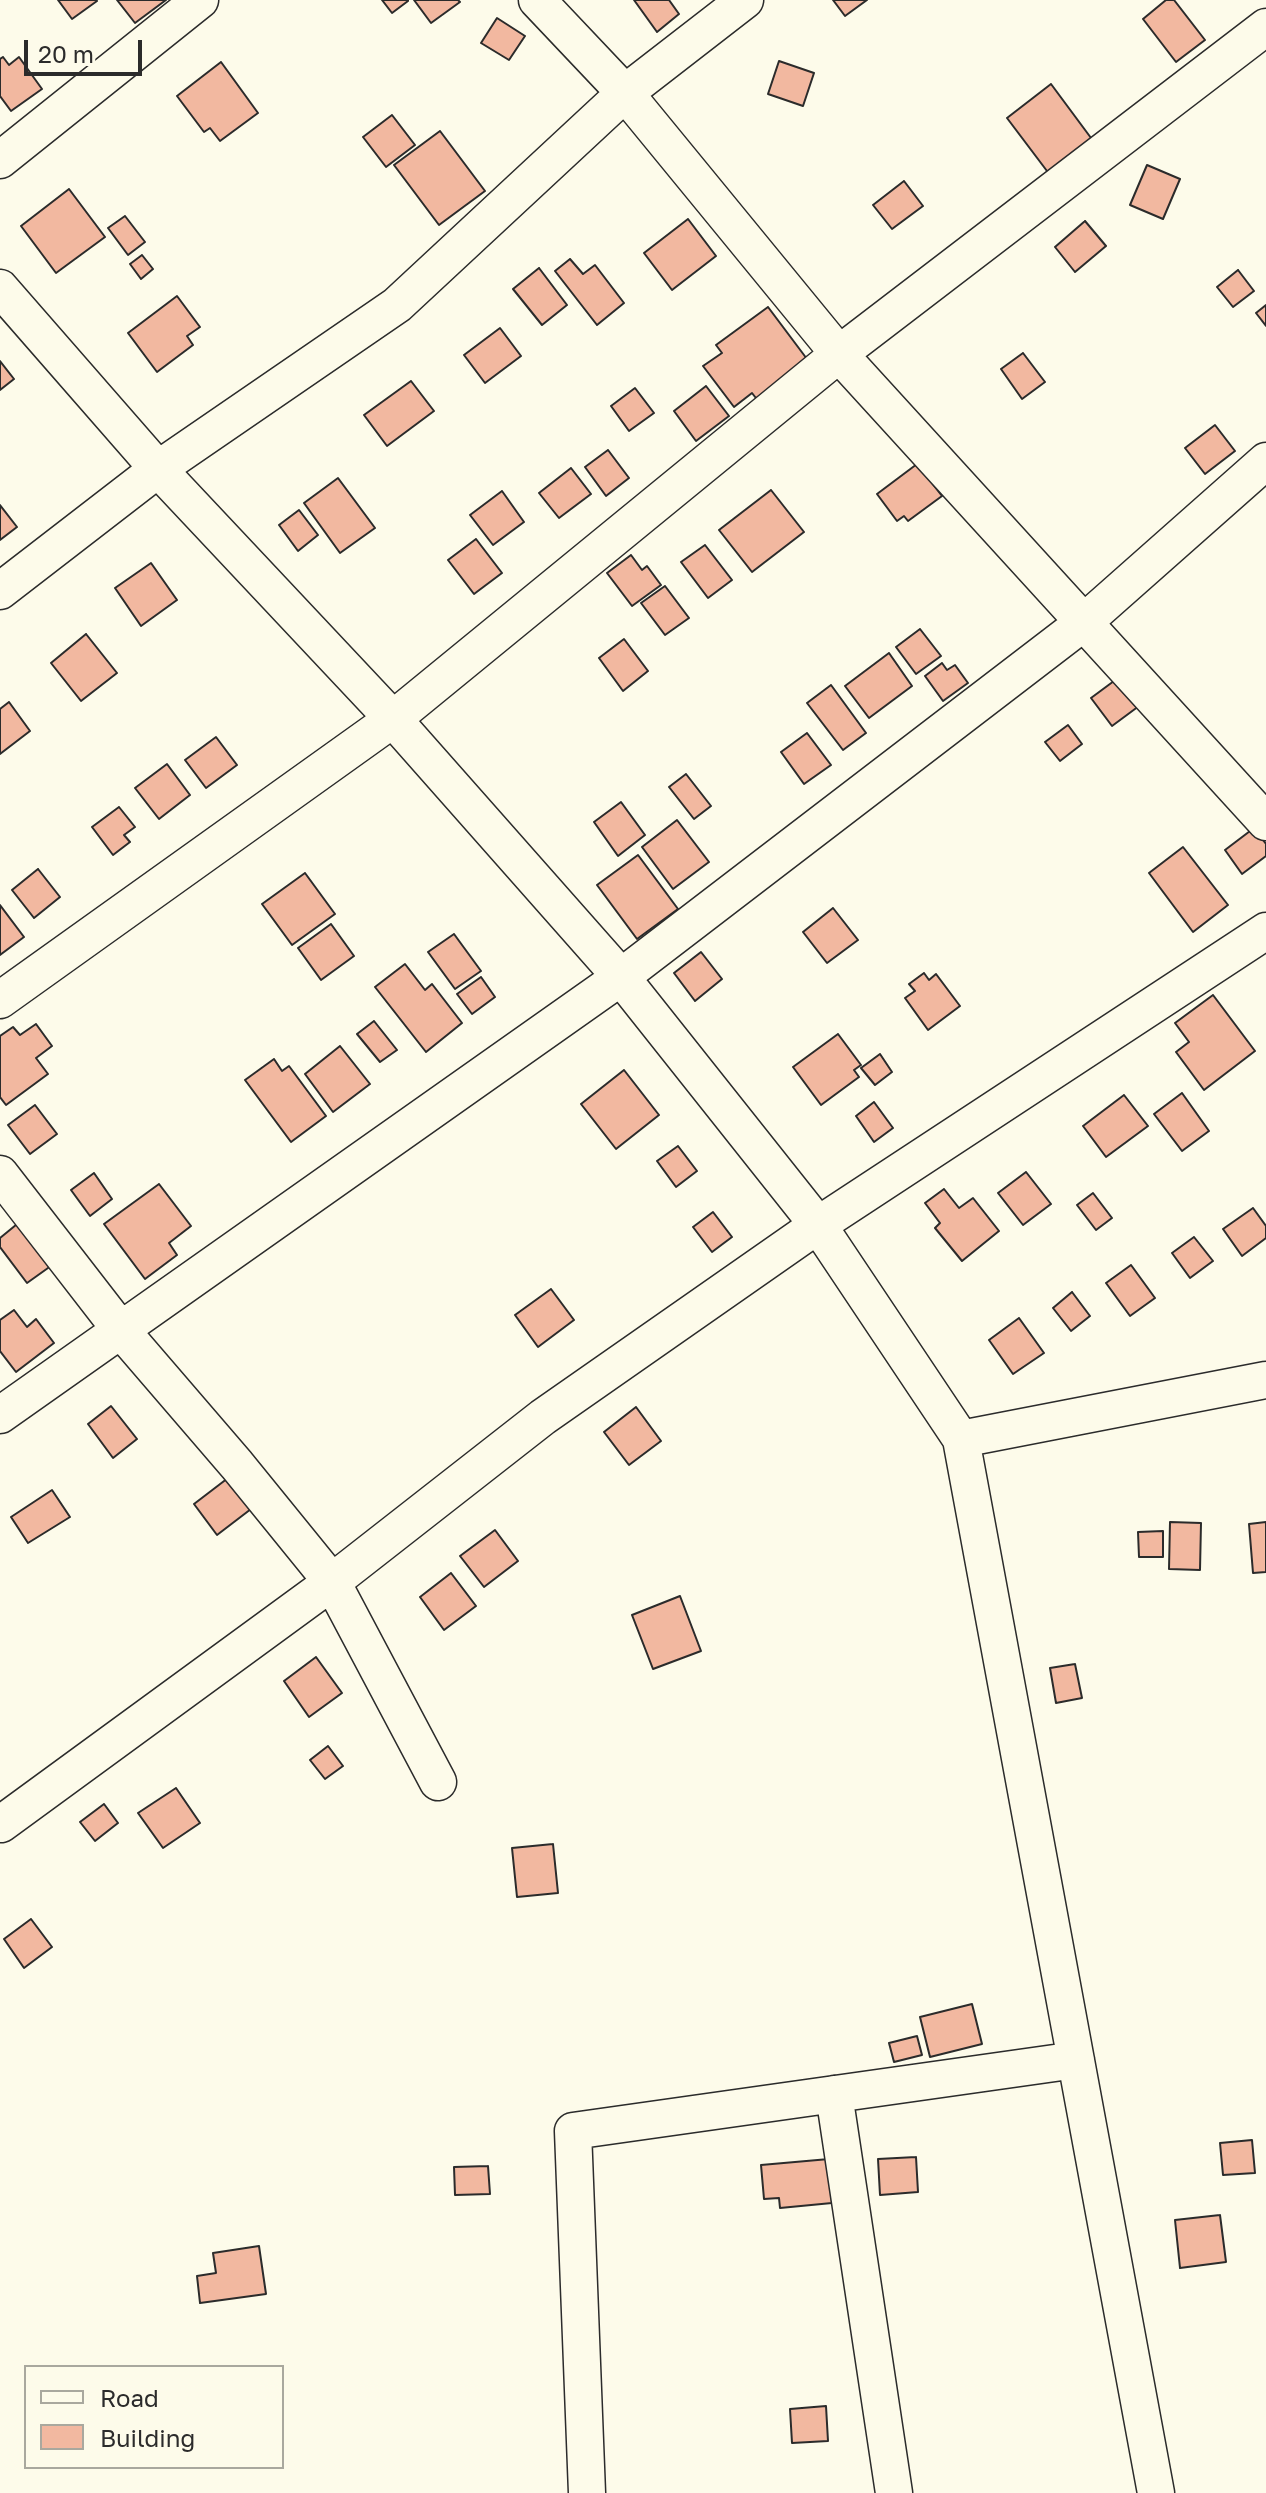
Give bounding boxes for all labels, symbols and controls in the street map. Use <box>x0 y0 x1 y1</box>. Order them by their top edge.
scale bar <box>28 24 146 74</box>
text: 20 m <box>38 39 94 68</box>
legend <box>24 2365 284 2469</box>
text: Road <box>100 2383 159 2412</box>
text: Building <box>100 2423 195 2452</box>

